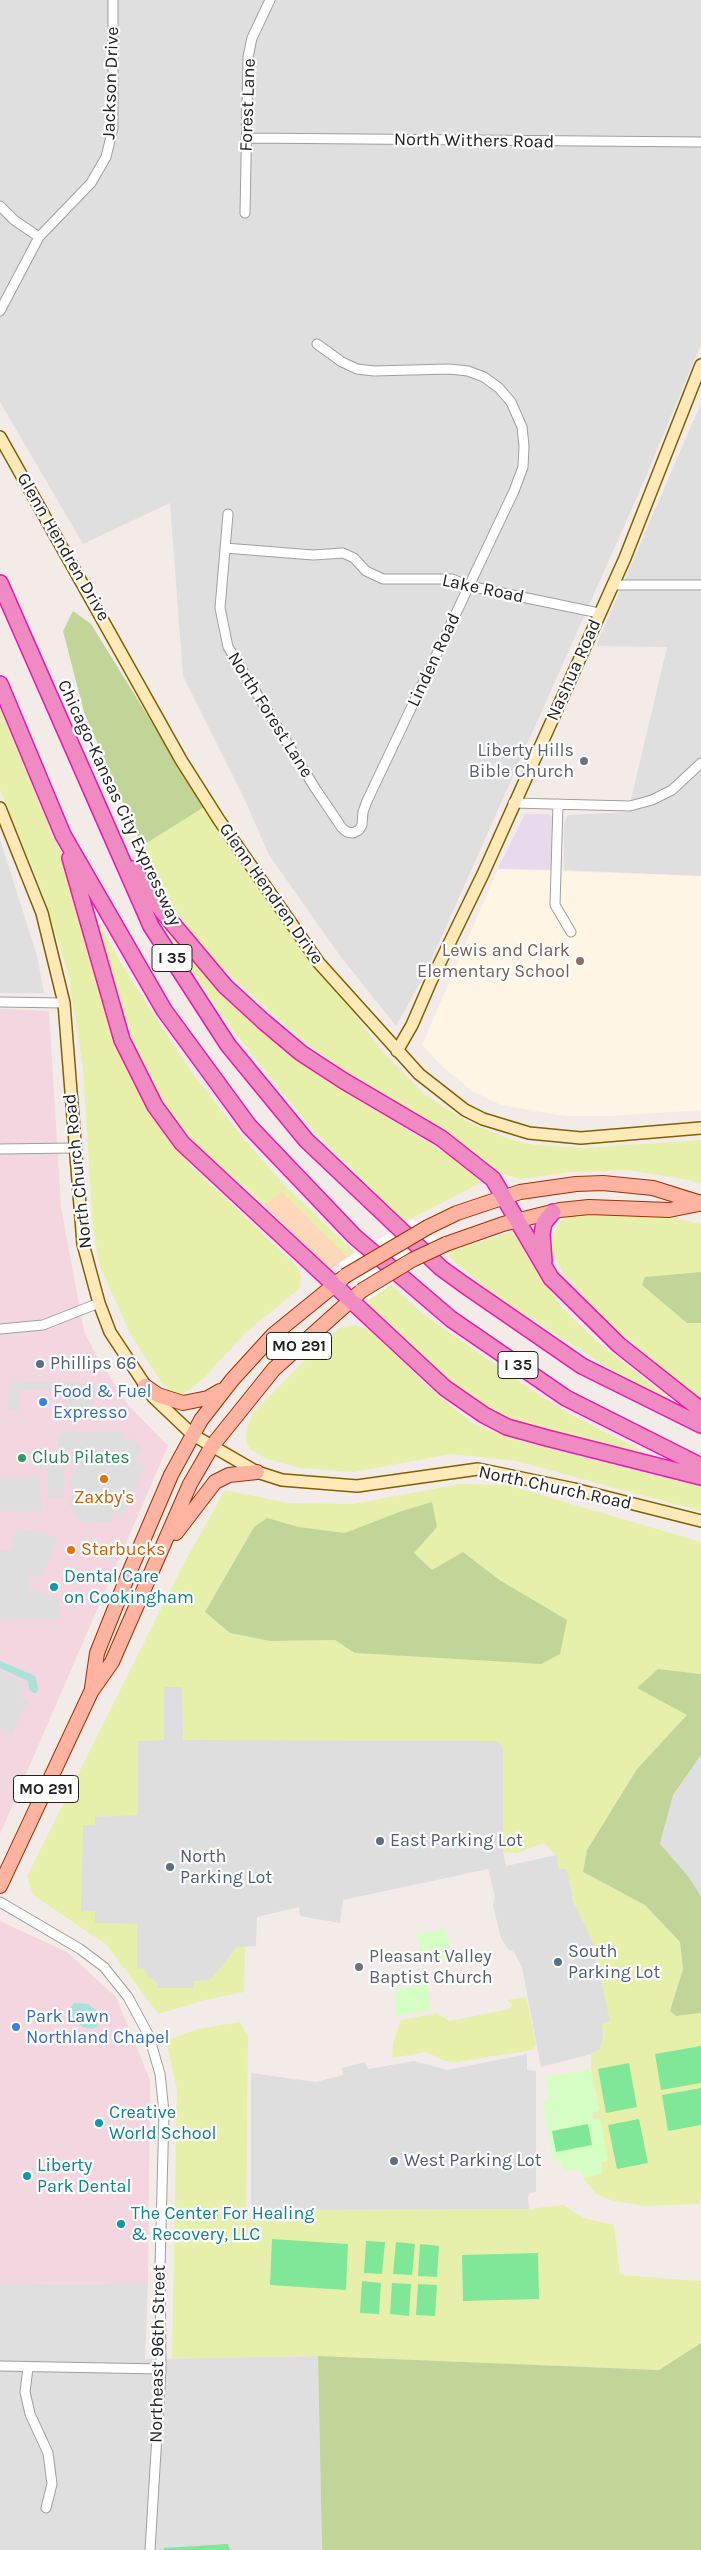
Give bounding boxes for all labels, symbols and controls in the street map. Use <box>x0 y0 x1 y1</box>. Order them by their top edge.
street label: Jackson Drive <box>98 26 124 140</box>
street label: Forest Lane <box>236 58 260 152</box>
street label: North Withers Road <box>394 129 554 153</box>
street label: Glenn Hendren Drive <box>12 469 114 625</box>
street label: Lake Road <box>440 570 526 608</box>
street label: Linden Road <box>403 610 465 710</box>
street label: Nashua Road <box>542 616 606 724</box>
street label: North Forest Lane <box>223 648 317 782</box>
street label: Chicago-Kansas City Expressway <box>52 676 186 930</box>
place label: Liberty Hills Bible Church <box>469 740 574 782</box>
marker: Liberty Hills Bible Church <box>578 755 590 767</box>
street label: Glenn Hendren Drive <box>214 819 328 969</box>
place label: Lewis and Clark Elementary School <box>417 940 570 982</box>
road number: I 35 <box>152 944 192 971</box>
marker: Lewis and Clark Elementary School <box>574 955 586 967</box>
street label: North Church Road <box>59 1092 97 1250</box>
road number: MO 291 <box>266 1332 332 1360</box>
road number: I 35 <box>498 1352 538 1378</box>
place label: Phillips 66 <box>50 1353 136 1375</box>
marker: Phillips 66 <box>34 1358 46 1370</box>
place label: Food & Fuel Expresso <box>53 1381 151 1424</box>
marker: Food & Fuel Expresso <box>37 1396 49 1408</box>
place label: Club Pilates <box>32 1447 130 1469</box>
marker: Club Pilates <box>16 1452 28 1464</box>
street label: North Church Road <box>477 1461 633 1515</box>
marker: Zaxby's <box>98 1473 110 1485</box>
place label: Zaxby's <box>74 1487 134 1509</box>
place label: Starbucks <box>81 1539 166 1561</box>
marker: Starbucks <box>65 1544 77 1556</box>
place label: Dental Care on Cookingham <box>64 1566 194 1608</box>
marker: Dental Care on Cookingham <box>48 1581 60 1593</box>
road number: MO 291 <box>13 1776 78 1802</box>
place label: East Parking Lot <box>390 1830 523 1852</box>
marker: East Parking Lot <box>374 1835 386 1847</box>
place label: North Parking Lot <box>180 1846 272 1888</box>
marker: North Parking Lot <box>164 1861 176 1873</box>
place label: South Parking Lot <box>568 1941 660 1984</box>
place label: Pleasant Valley Baptist Church <box>369 1946 493 1988</box>
marker: South Parking Lot <box>552 1956 564 1968</box>
marker: Pleasant Valley Baptist Church <box>353 1961 365 1973</box>
place label: Park Lawn Northland Chapel <box>26 2006 170 2048</box>
marker: Park Lawn Northland Chapel <box>10 2021 22 2033</box>
place label: Creative World School <box>109 2102 217 2144</box>
marker: Creative World School <box>93 2117 105 2129</box>
place label: West Parking Lot <box>404 2150 541 2172</box>
place label: Liberty Park Dental <box>37 2155 131 2198</box>
marker: West Parking Lot <box>388 2155 400 2167</box>
marker: Liberty Park Dental <box>21 2170 33 2182</box>
place label: The Center For Healing & Recovery, LLC <box>131 2203 314 2246</box>
marker: The Center For Healing & Recovery, LLC <box>115 2218 127 2230</box>
street label: Northeast 96th Street <box>146 2265 170 2443</box>

